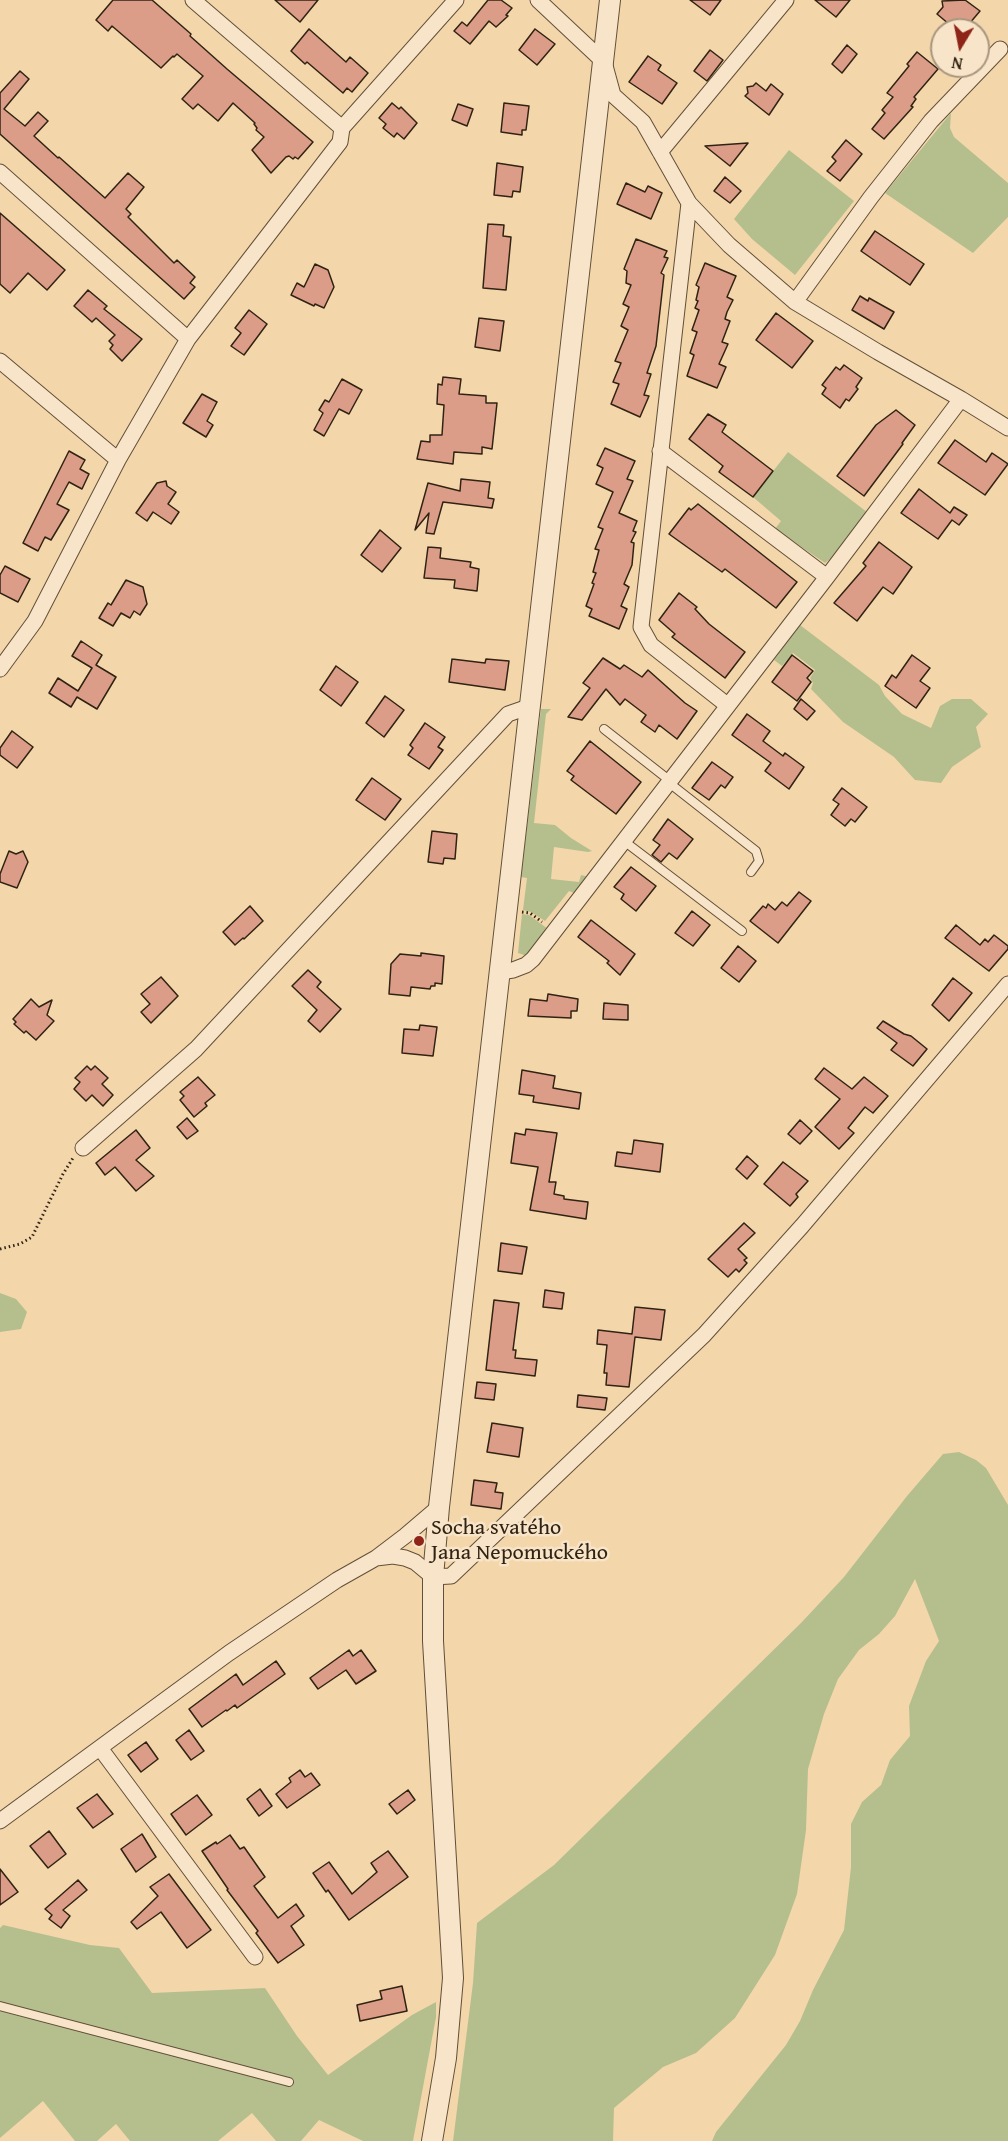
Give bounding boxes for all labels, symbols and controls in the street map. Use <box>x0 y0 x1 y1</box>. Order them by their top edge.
north arrow <box>930 18 990 78</box>
text: N <box>950 51 965 77</box>
place label: Socha svatého Jana Nepomuckého <box>431 1515 608 1566</box>
marker: Socha svatého Jana Nepomuckého <box>412 1534 426 1548</box>

